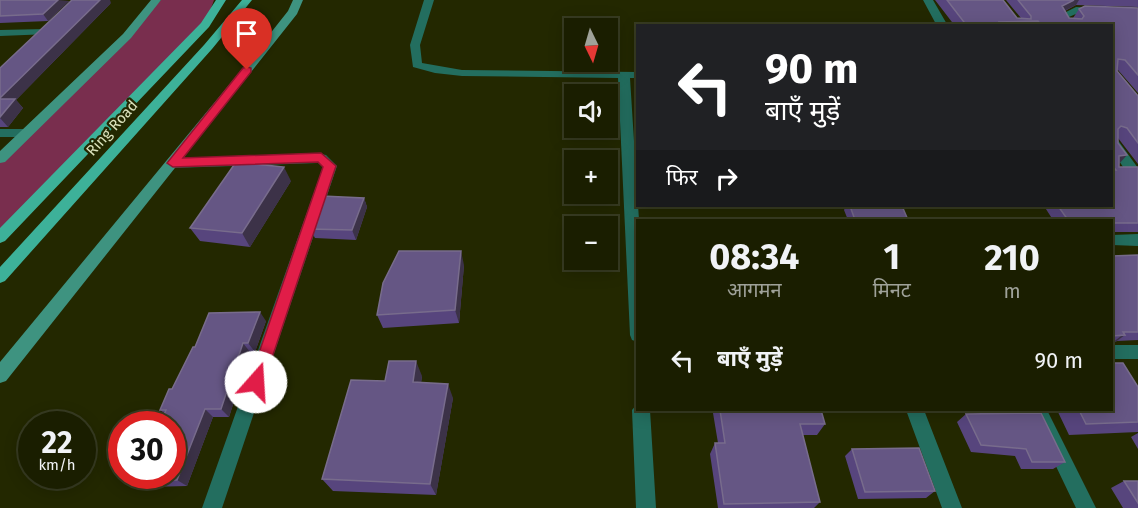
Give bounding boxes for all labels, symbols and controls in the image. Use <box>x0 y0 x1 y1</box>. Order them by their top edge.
pin <box>221 8 272 70</box>
icon: arrive <box>230 17 263 50</box>
north arrow <box>564 18 618 72</box>
map controls <box>564 18 618 270</box>
text: 90 m <box>765 44 859 94</box>
icon: left <box>666 48 744 126</box>
button: sound <box>564 84 618 138</box>
text: बाएँ मुड़ें <box>765 95 840 127</box>
street label: Ring Road <box>82 97 142 159</box>
button: + <box>564 150 618 204</box>
icon: right <box>710 162 743 195</box>
text: फिर <box>666 164 698 191</box>
button: − <box>564 216 618 270</box>
text: 08:34 <box>709 235 799 279</box>
text: 1 <box>883 235 900 279</box>
text: 210 <box>984 236 1040 280</box>
text: आगमन <box>727 278 782 302</box>
text: मिनट <box>873 278 911 302</box>
text: m <box>1003 279 1021 303</box>
icon: left <box>666 344 699 377</box>
text: बाएँ मुड़ें <box>717 345 783 372</box>
text: 90 m <box>1034 347 1083 374</box>
position arrow <box>224 350 288 414</box>
speed limit sign: 30 <box>108 411 186 489</box>
text: 22 <box>41 425 73 461</box>
text: km/h <box>38 456 76 474</box>

